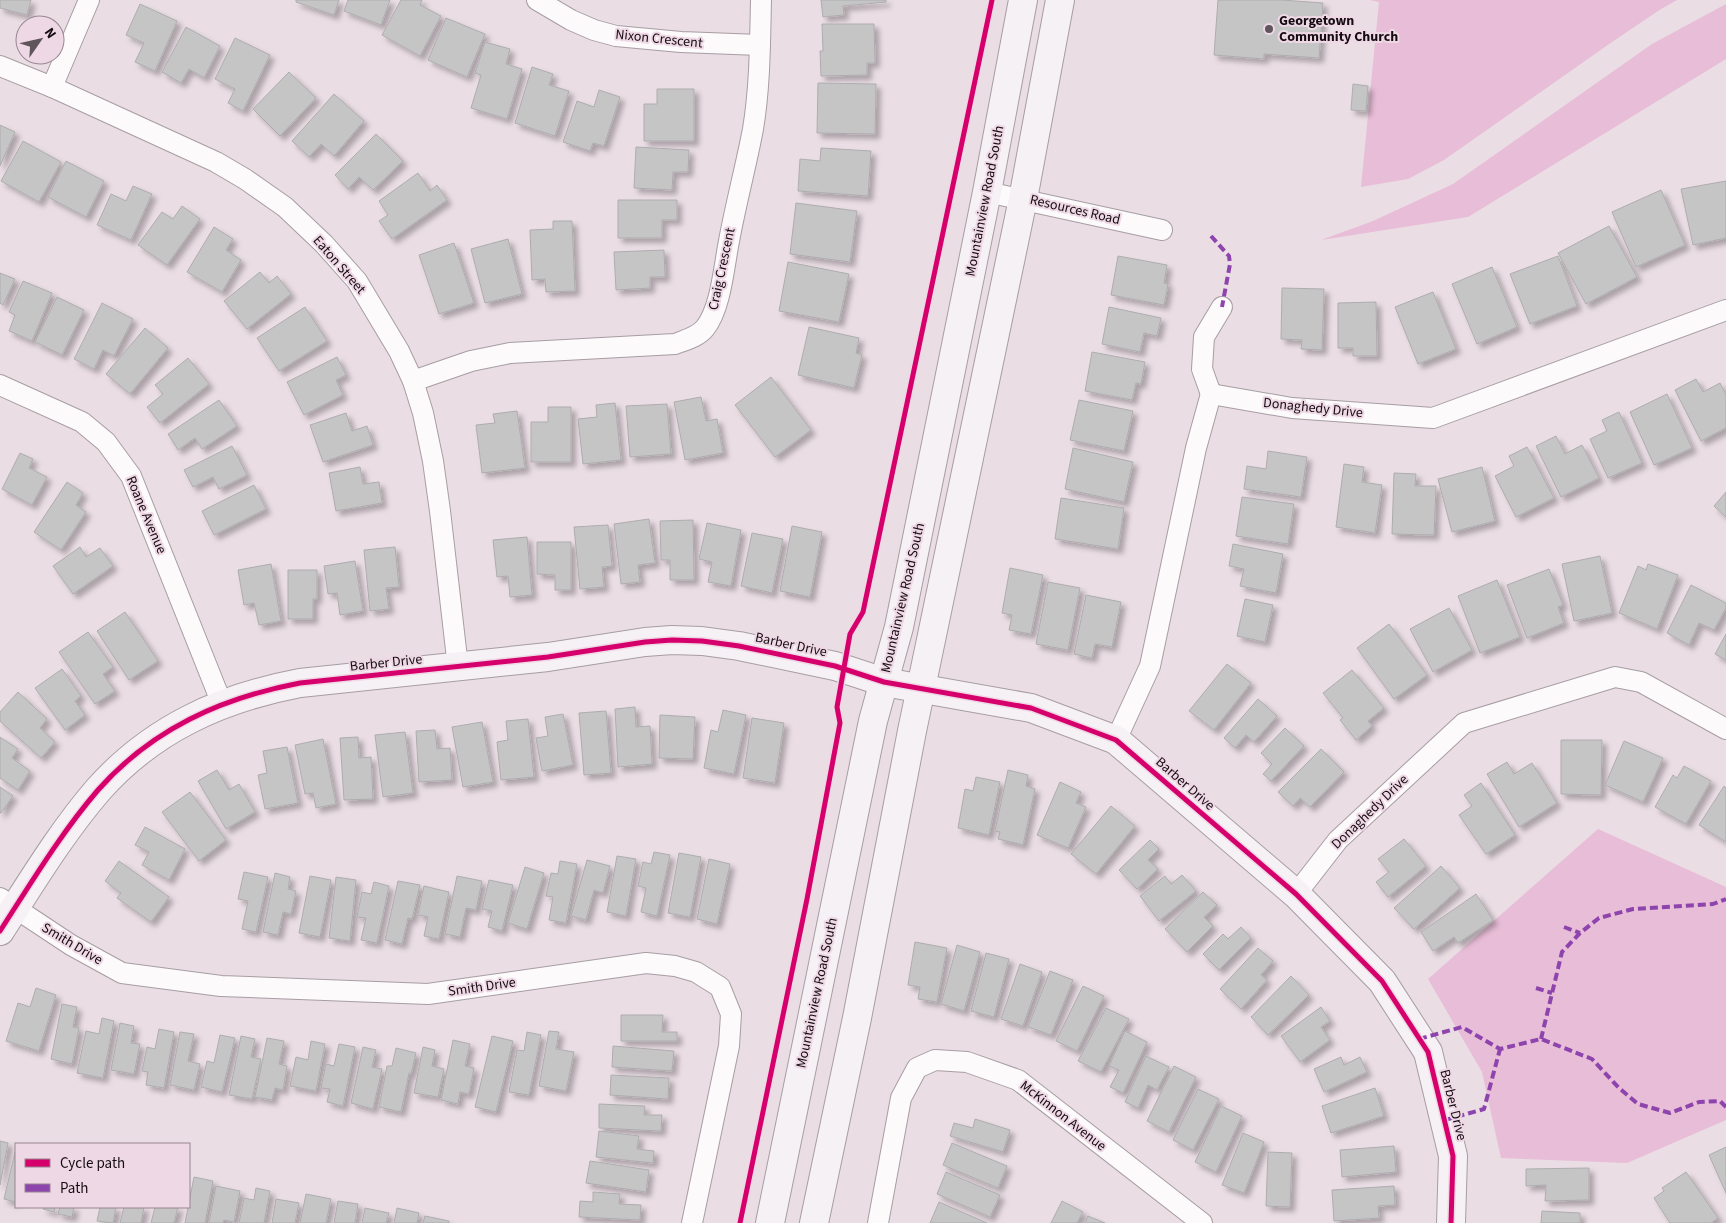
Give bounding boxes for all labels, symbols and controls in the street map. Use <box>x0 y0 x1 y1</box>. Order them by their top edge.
place label: Georgetown Community Church <box>1279 11 1398 47</box>
north arrow <box>15 15 65 65</box>
marker: Georgetown Community Church <box>1263 23 1275 35</box>
text: N <box>39 24 61 43</box>
street label: Nixon Crescent <box>614 24 704 54</box>
street label: Mountainview Road South <box>961 124 1009 278</box>
street label: Resources Road <box>1028 190 1122 230</box>
street label: Craig Crescent <box>704 226 741 312</box>
street label: Eaton Street <box>308 231 370 299</box>
street label: Donaghedy Drive <box>1262 393 1364 423</box>
street label: Roane Avenue <box>121 473 171 557</box>
street label: Mountainview Road South <box>876 521 930 675</box>
street label: Barber Drive <box>753 628 829 662</box>
street label: Barber Drive <box>349 649 423 677</box>
street label: Barber Drive <box>1151 753 1219 815</box>
street label: Donaghedy Drive <box>1327 770 1413 854</box>
street label: Mountainview Road South <box>791 916 843 1070</box>
street label: Smith Drive <box>38 918 106 970</box>
street label: Smith Drive <box>447 972 517 1002</box>
street label: Barber Drive <box>1434 1067 1472 1143</box>
street label: McKinnon Avenue <box>1016 1076 1110 1156</box>
legend <box>15 1143 190 1208</box>
text: Cycle path <box>60 1153 125 1174</box>
text: Path <box>60 1178 88 1199</box>

